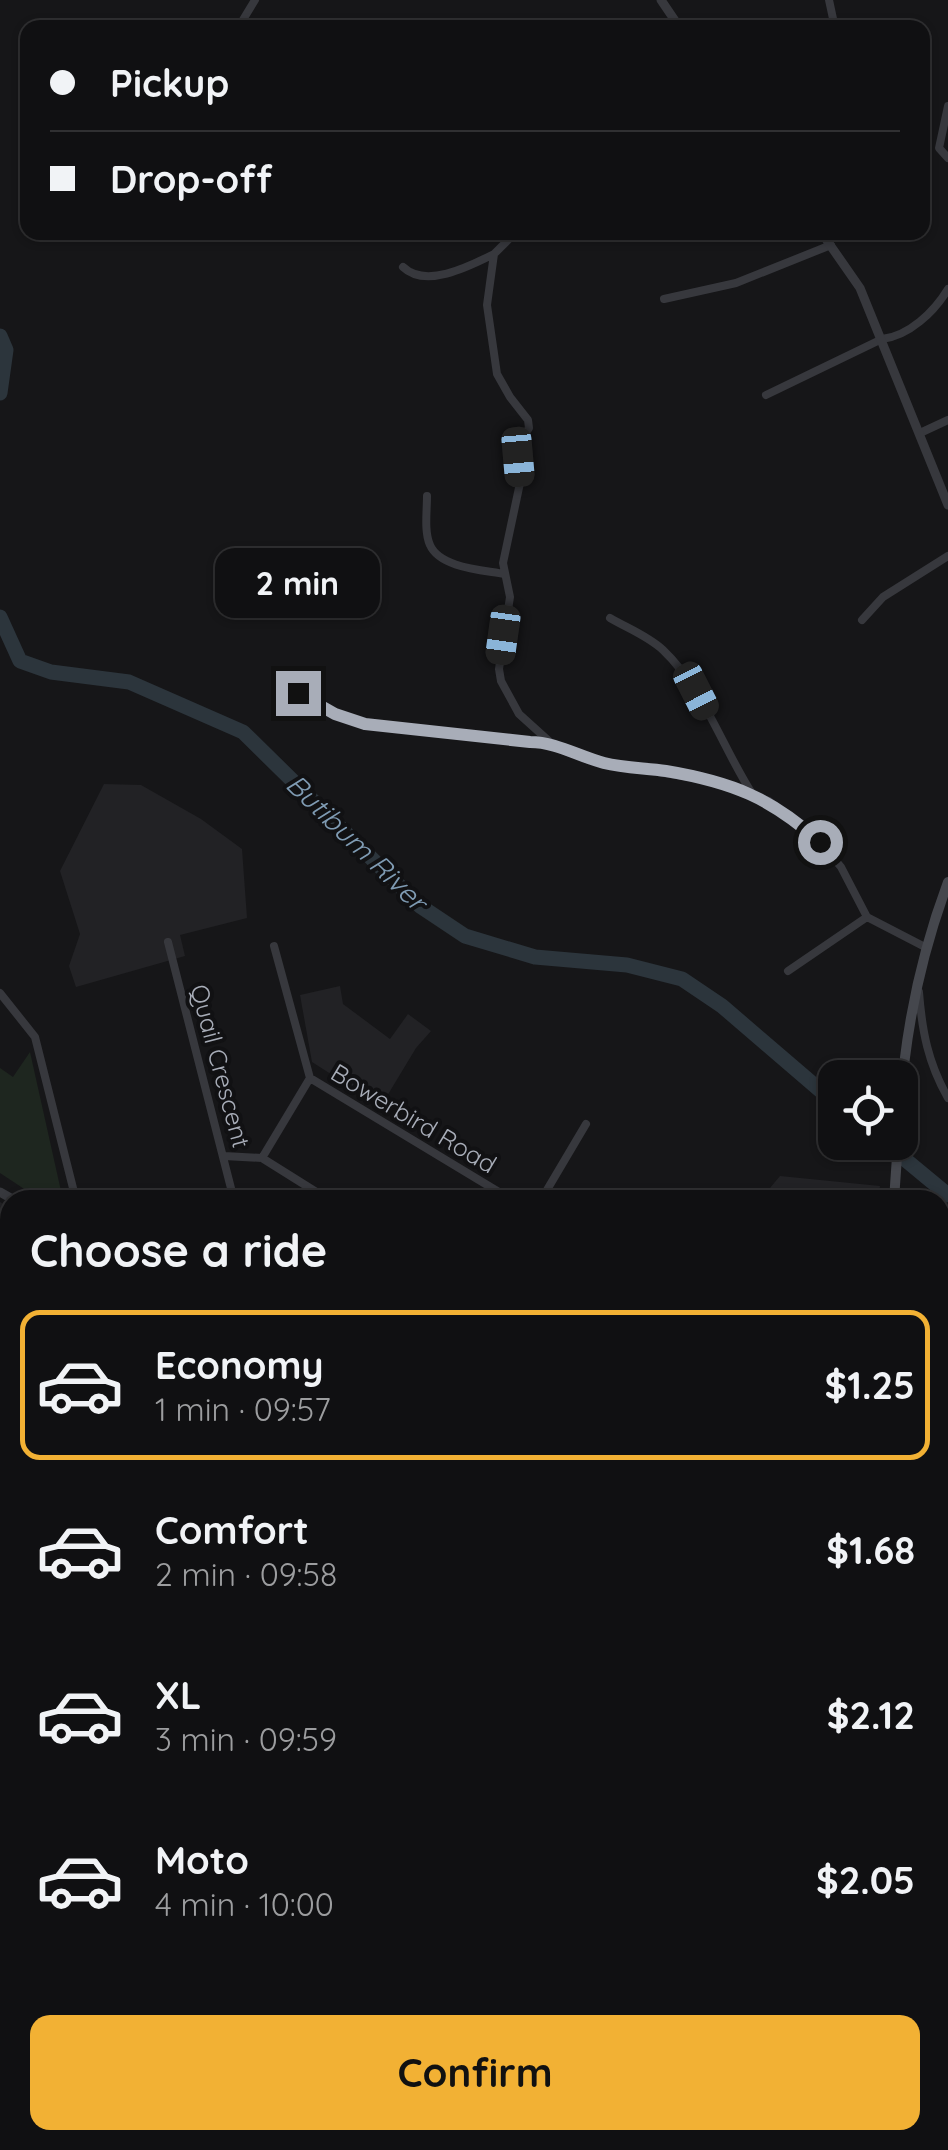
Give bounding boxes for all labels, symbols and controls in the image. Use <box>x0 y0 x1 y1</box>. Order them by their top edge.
text: Pickup <box>110 59 229 107</box>
text: Drop-off <box>110 155 272 203</box>
car <box>500 426 536 488</box>
callout: 2 min <box>216 548 380 618</box>
text: 2 min <box>256 563 339 603</box>
car <box>484 603 522 667</box>
car <box>669 657 723 725</box>
route end <box>276 671 321 716</box>
water label: Butibum River <box>279 766 437 920</box>
route start <box>798 820 843 865</box>
street label: Quail Crescent <box>184 981 258 1151</box>
street label: Bowerbird Road <box>326 1056 502 1180</box>
map controls <box>818 1060 918 1160</box>
button: locate <box>818 1060 918 1160</box>
text: Choose a ride <box>30 1222 327 1278</box>
icon: car <box>35 1340 125 1430</box>
text: Economy <box>155 1341 324 1389</box>
text: $1.25 <box>825 1361 915 1409</box>
text: 1 min · 09:57 <box>155 1389 331 1429</box>
icon: car <box>35 1505 125 1595</box>
text: Comfort <box>155 1506 309 1554</box>
text: $1.68 <box>826 1526 915 1574</box>
text: 2 min · 09:58 <box>155 1554 337 1594</box>
icon: car <box>35 1670 125 1760</box>
text: XL <box>155 1671 201 1719</box>
text: $2.12 <box>827 1691 915 1739</box>
text: 3 min · 09:59 <box>155 1719 337 1759</box>
icon: car <box>35 1835 125 1925</box>
text: Moto <box>155 1836 249 1884</box>
text: $2.05 <box>816 1856 915 1904</box>
text: 4 min · 10:00 <box>155 1884 334 1924</box>
button: Confirm <box>30 2015 920 2130</box>

